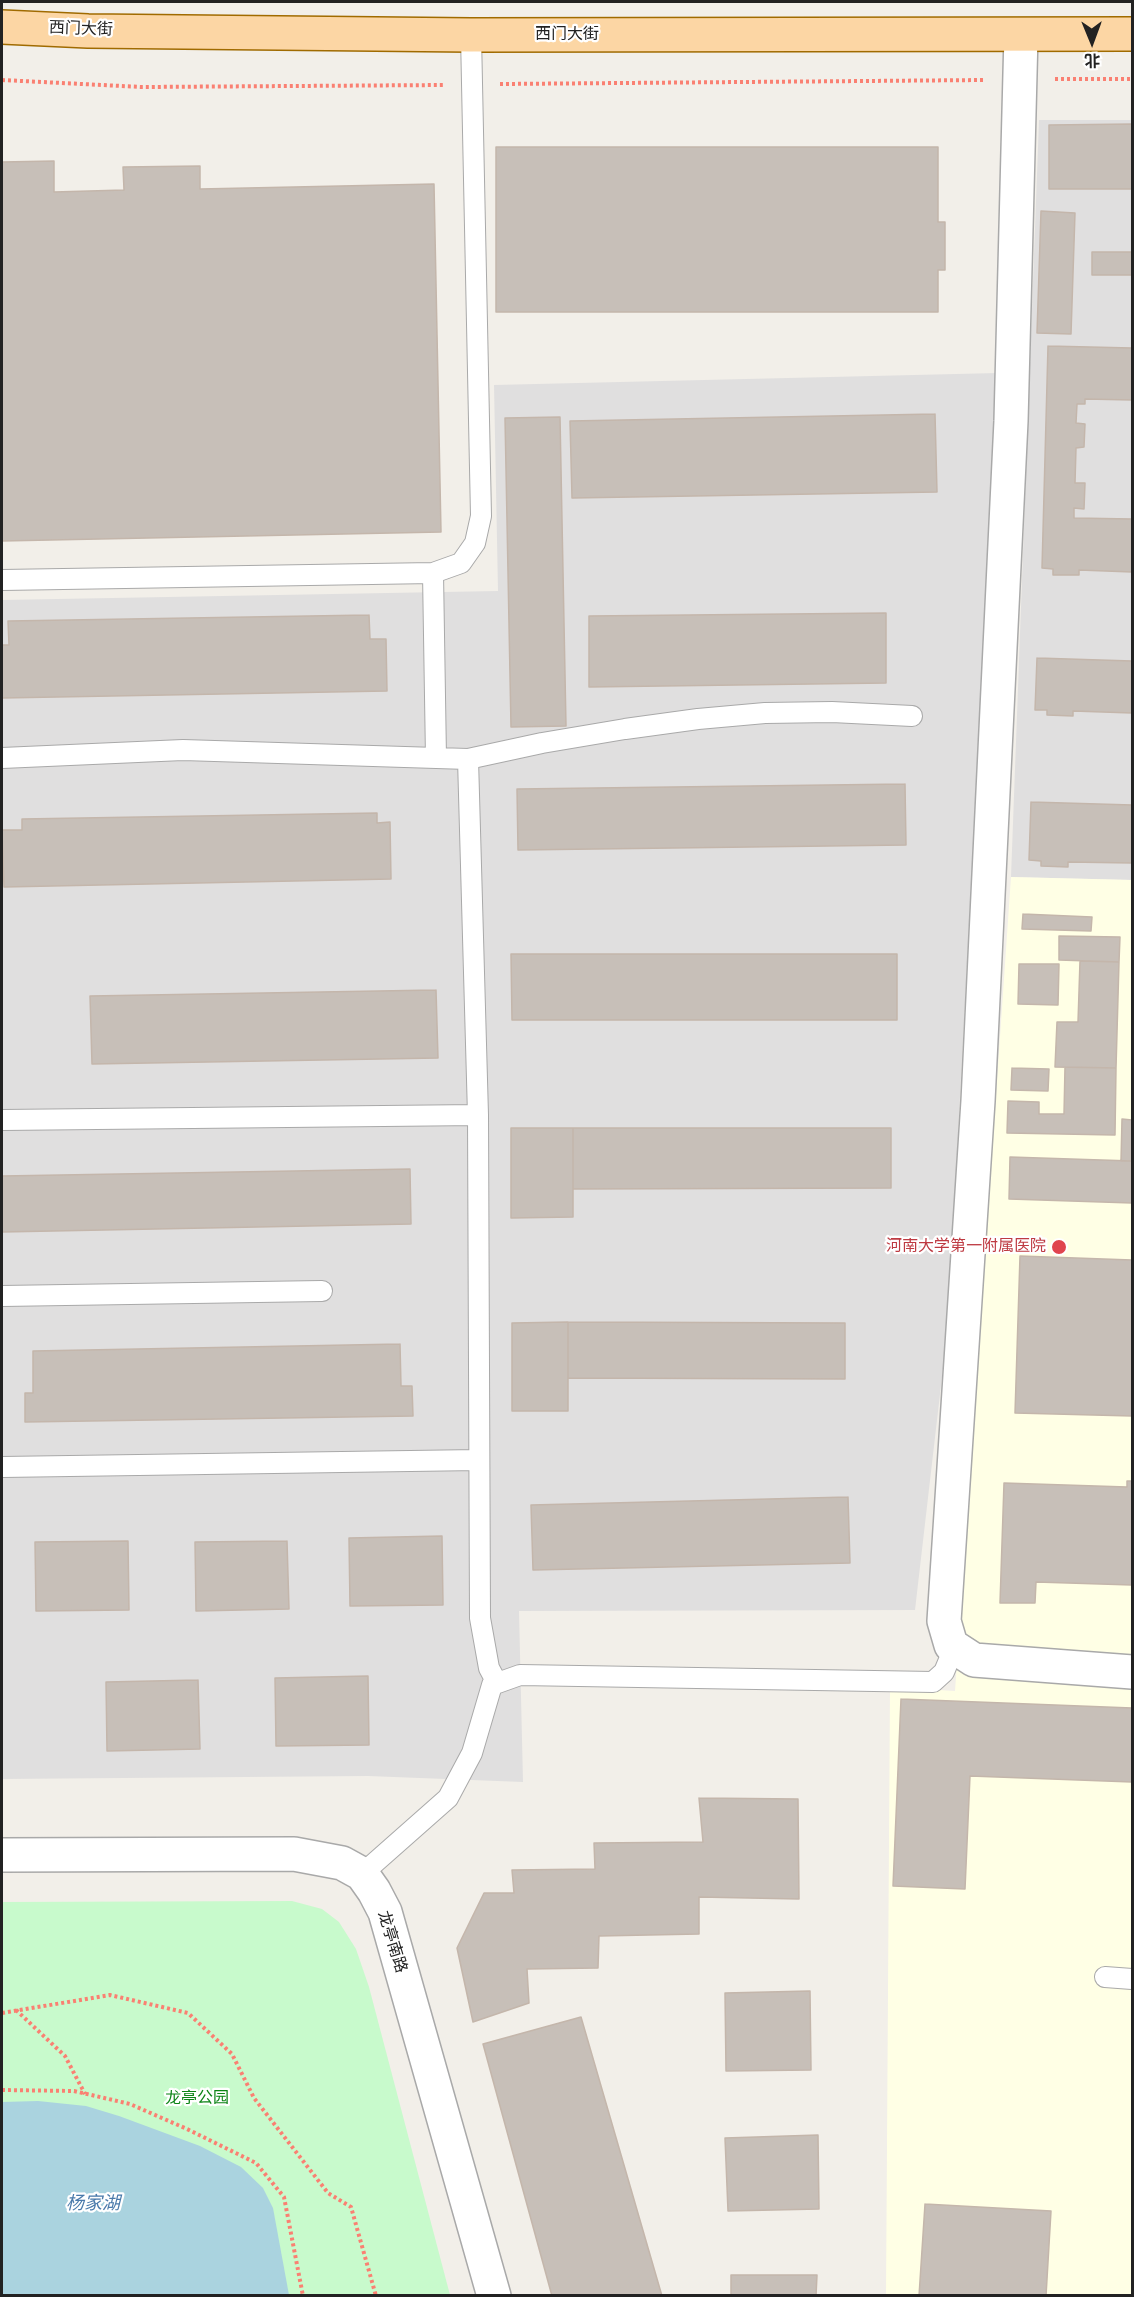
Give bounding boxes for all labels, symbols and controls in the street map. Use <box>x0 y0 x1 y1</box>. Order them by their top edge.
north arrow <box>1062 12 1122 72</box>
street label: 西门大街 <box>49 18 113 40</box>
street label: 西门大街 <box>535 25 599 45</box>
text: 北 <box>1084 51 1101 70</box>
place label: 河南大学第一附属医院 <box>886 1237 1046 1257</box>
marker: 河南大学第一附属医院 <box>1050 1238 1068 1256</box>
street label: 龙亭南路 <box>373 1909 411 1975</box>
park label: 龙亭公园 <box>165 2089 229 2109</box>
water label: 杨家湖 <box>66 2193 120 2215</box>

